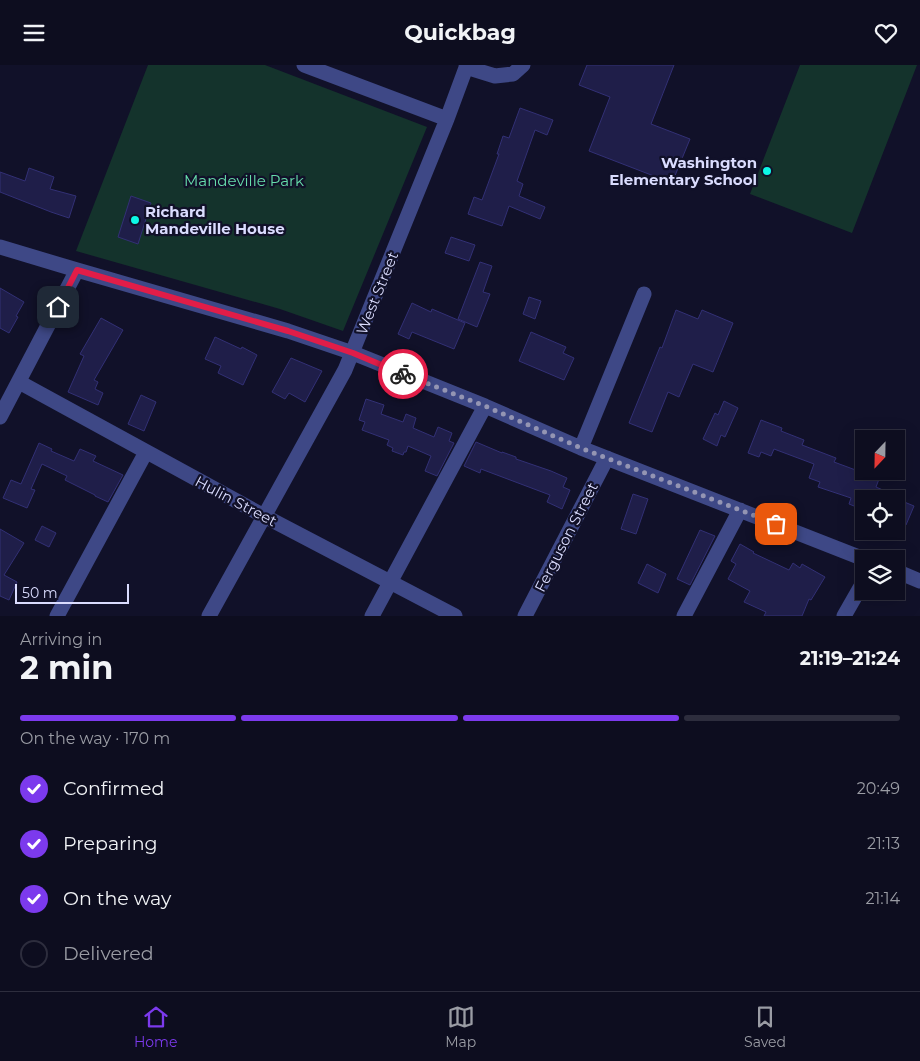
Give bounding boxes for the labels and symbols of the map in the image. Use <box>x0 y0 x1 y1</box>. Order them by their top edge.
place label: Washington Elementary School <box>609 153 757 189</box>
marker: Washington Elementary School <box>761 165 773 177</box>
park label: Mandeville Park <box>184 171 304 190</box>
place label: Richard Mandeville House <box>145 202 285 238</box>
marker: Richard Mandeville House <box>129 214 141 226</box>
street label: West Street <box>352 249 402 337</box>
pin <box>37 286 79 328</box>
courier <box>378 349 428 399</box>
north arrow <box>855 430 905 480</box>
street label: Hulin Street <box>192 472 280 530</box>
street label: Ferguson Street <box>530 479 602 595</box>
pin <box>755 503 797 545</box>
scale bar <box>15 581 129 604</box>

